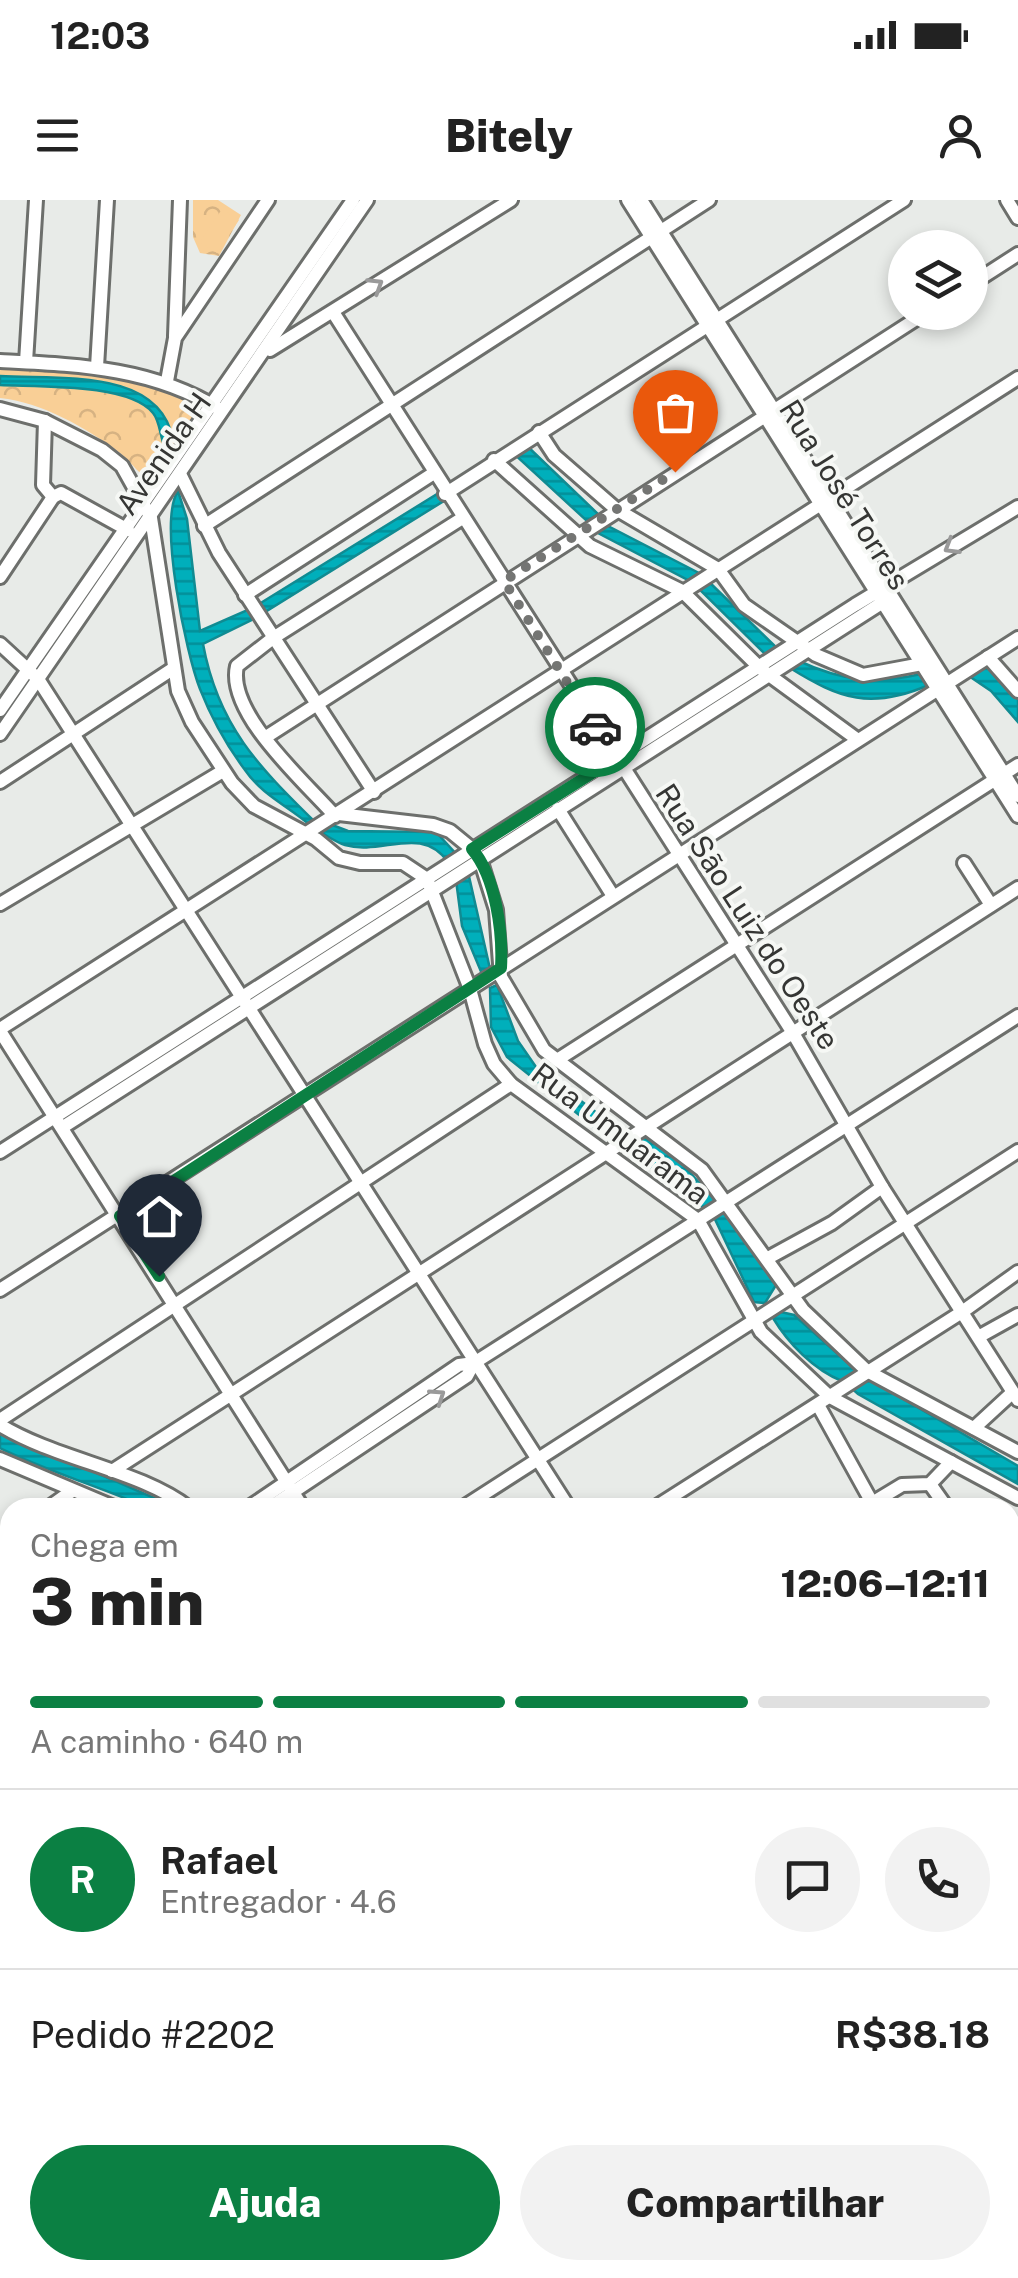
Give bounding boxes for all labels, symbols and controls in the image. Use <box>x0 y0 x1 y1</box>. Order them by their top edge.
text: 12:03 <box>50 13 150 58</box>
icon: menu <box>30 108 85 163</box>
icon: person <box>933 108 988 163</box>
text: Bitely <box>445 109 573 162</box>
map controls <box>888 230 988 330</box>
button: layers <box>888 230 988 330</box>
one-way arrow <box>365 278 383 297</box>
pin <box>633 370 718 473</box>
street label: Avenida H <box>108 385 218 521</box>
icon: bag <box>648 385 703 440</box>
street label: Rua José Torres <box>772 393 918 596</box>
one-way arrow <box>944 535 962 554</box>
courier <box>545 677 645 777</box>
icon: car <box>568 700 623 755</box>
street label: Rua São Luiz do Oeste <box>648 777 847 1056</box>
street label: Rua Umuarama <box>525 1055 716 1212</box>
pin <box>117 1174 202 1277</box>
icon: home <box>132 1189 187 1244</box>
one-way arrow <box>427 1390 446 1408</box>
text: Chega em <box>30 1527 179 1564</box>
text: 12:06–12:11 <box>780 1561 990 1606</box>
text: 3 min <box>30 1563 205 1640</box>
text: A caminho · 640 m <box>30 1723 303 1760</box>
button: chat <box>755 1827 860 1932</box>
button: phone <box>885 1827 990 1932</box>
text: Rafael <box>160 1838 279 1883</box>
text: R <box>69 1857 96 1902</box>
text: Entregador · 4.6 <box>160 1883 397 1920</box>
text: Pedido #2202 <box>30 2012 275 2057</box>
text: R$38.18 <box>835 2012 990 2057</box>
button: Ajuda <box>30 2145 500 2260</box>
button: Compartilhar <box>520 2145 990 2260</box>

